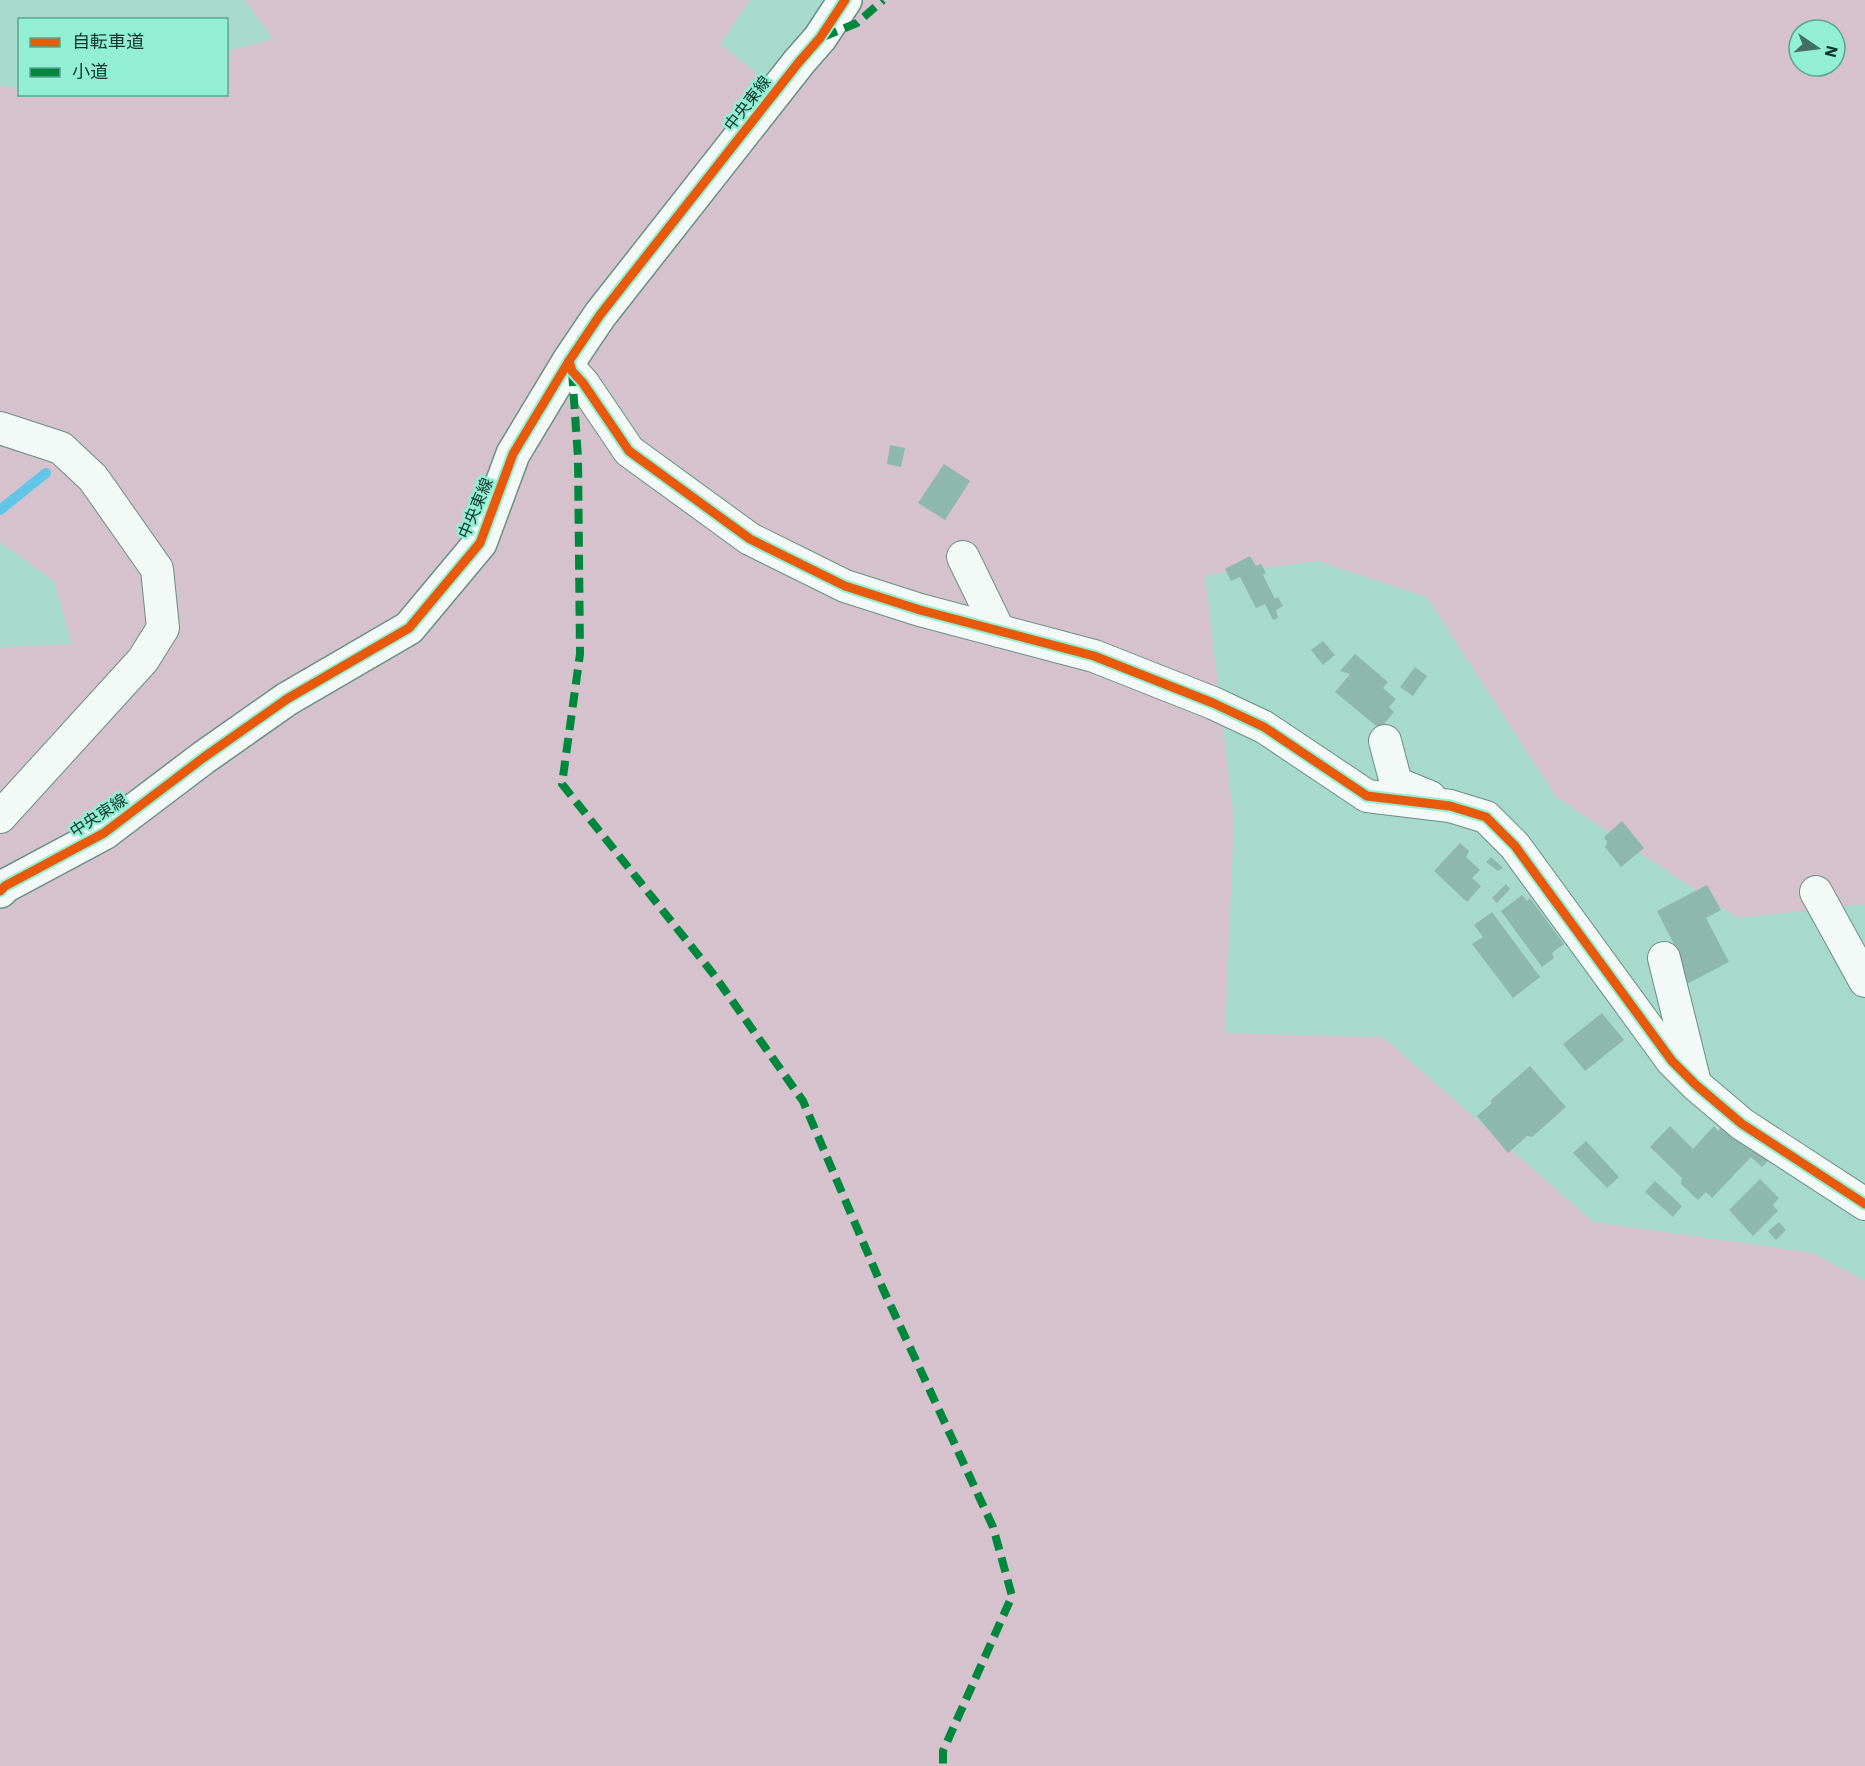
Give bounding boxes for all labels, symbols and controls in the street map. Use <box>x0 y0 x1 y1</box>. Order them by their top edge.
legend <box>18 18 228 96</box>
north arrow <box>1787 18 1847 78</box>
text: 自転車道 <box>72 30 144 53</box>
text: N <box>1820 44 1843 60</box>
text: 小道 <box>72 60 108 83</box>
street label: 中央東線 <box>719 72 775 134</box>
street label: 中央東線 <box>453 475 497 541</box>
street label: 中央東線 <box>66 789 130 841</box>

